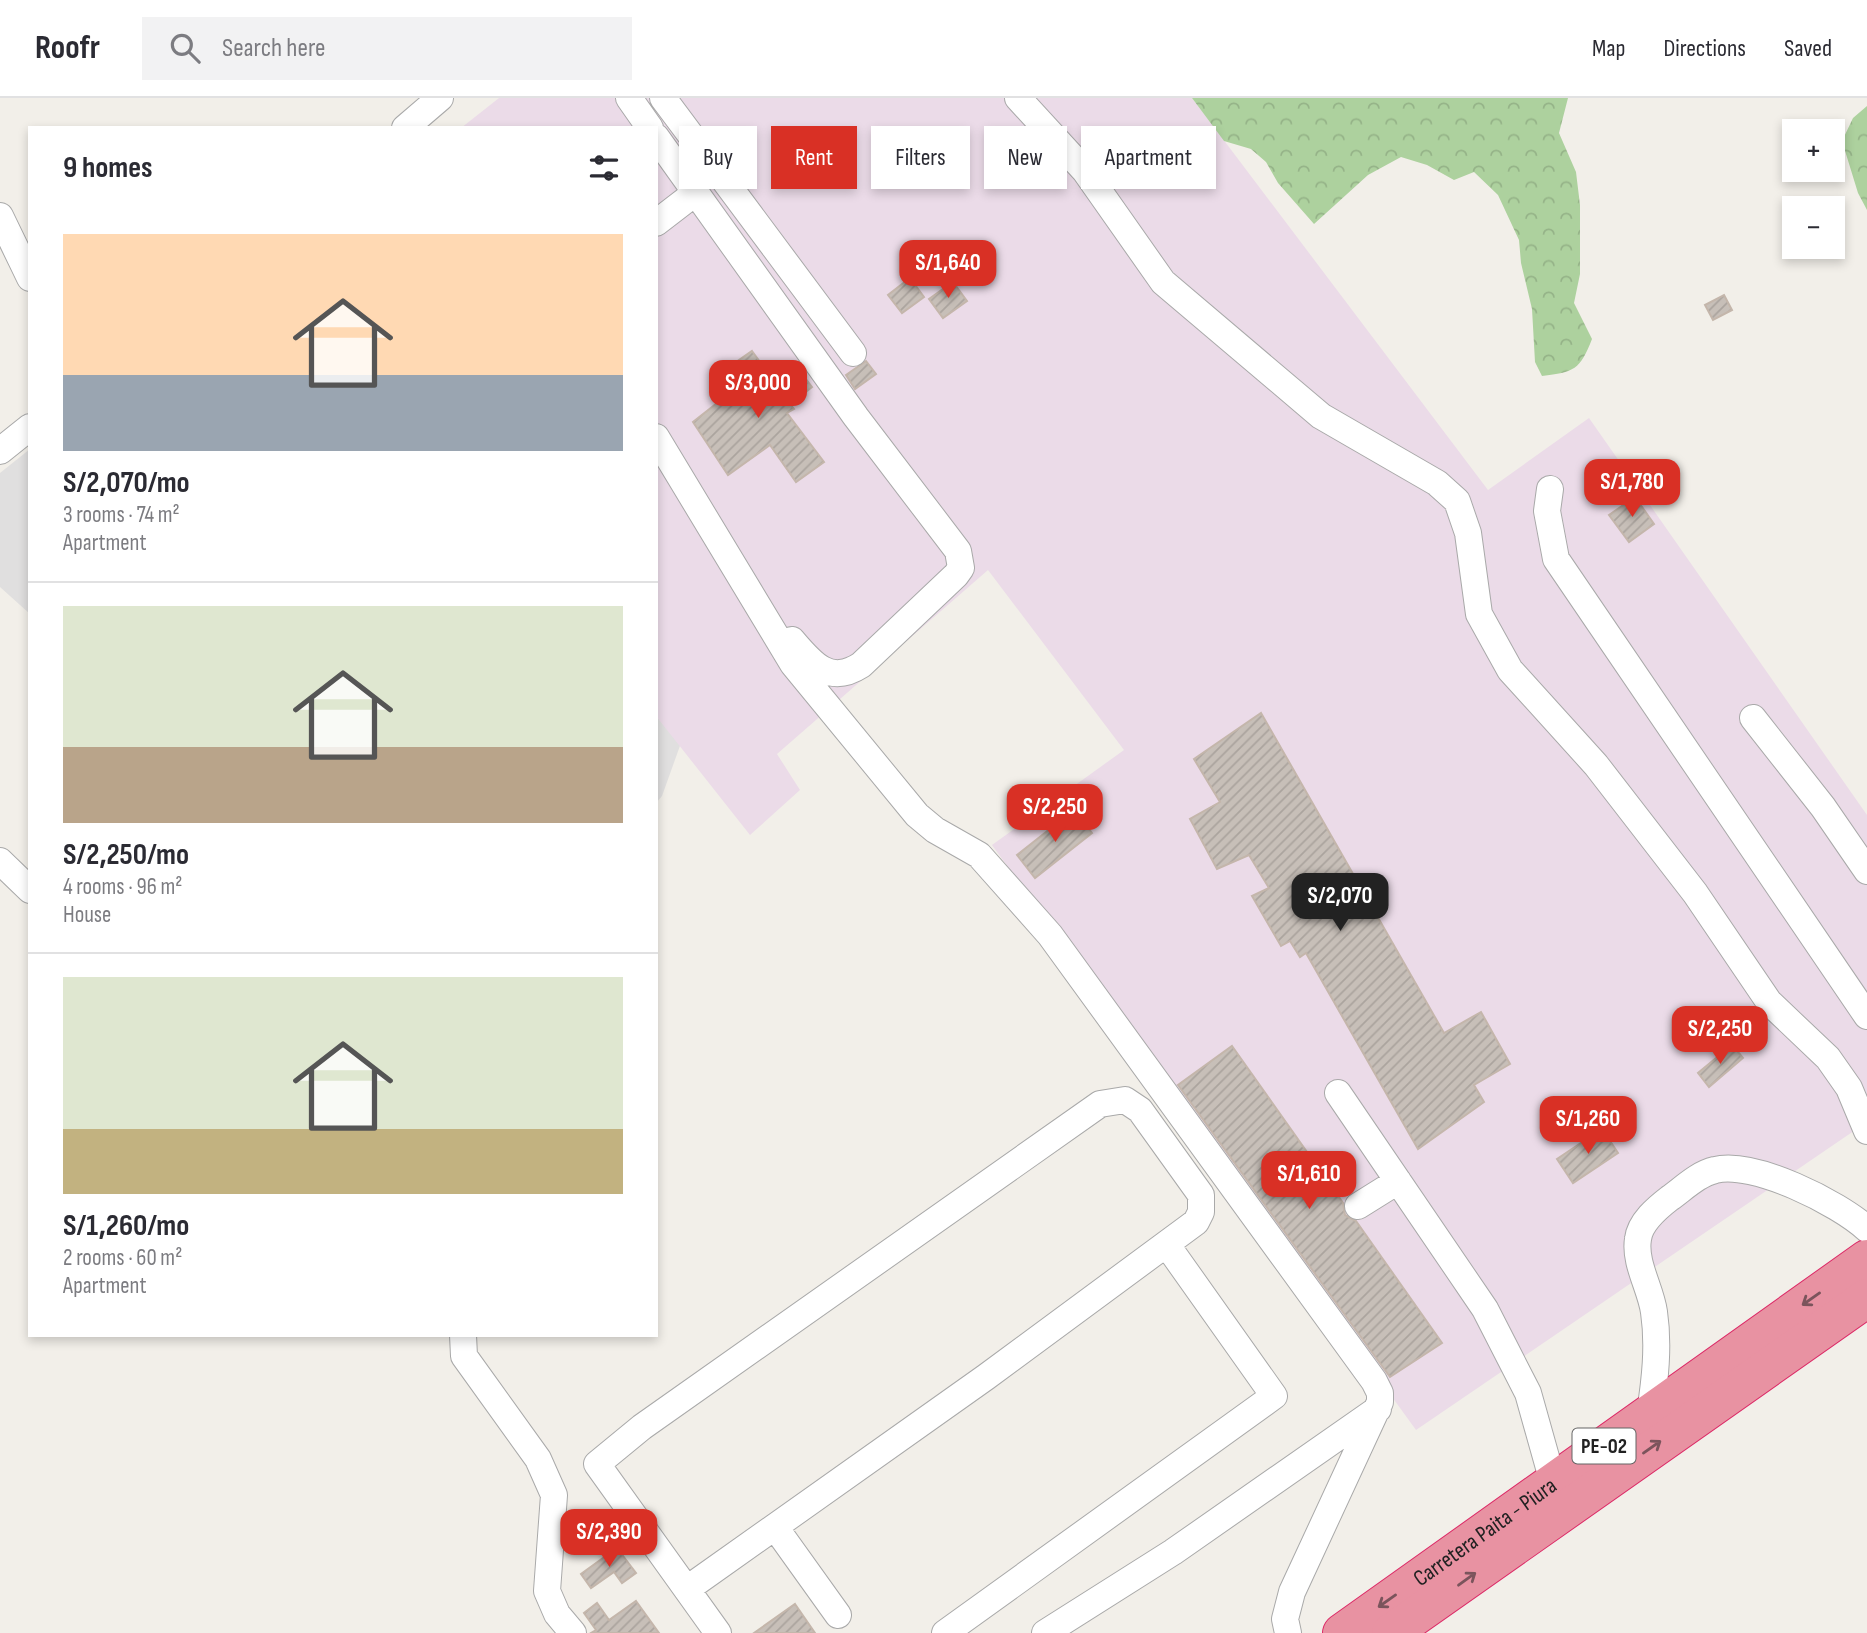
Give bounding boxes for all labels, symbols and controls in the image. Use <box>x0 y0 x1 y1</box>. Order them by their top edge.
search box <box>142 17 632 80</box>
text: Roofr <box>35 28 100 68</box>
icon: search <box>166 29 204 67</box>
text: Search here <box>222 33 325 64</box>
text: Map <box>1592 34 1625 63</box>
text: Directions <box>1663 34 1746 63</box>
text: Saved <box>1784 34 1832 63</box>
map controls <box>1782 119 1845 259</box>
button: + <box>1782 119 1845 182</box>
chip: Buy <box>679 126 757 189</box>
chip: Rent <box>771 126 857 189</box>
chip: Filters <box>871 126 970 189</box>
chip: New <box>984 126 1067 189</box>
chip: Apartment <box>1081 126 1216 189</box>
icon: filters <box>585 149 623 187</box>
text: 9 homes <box>63 150 153 186</box>
button: − <box>1782 196 1845 259</box>
pin: S/1,640 <box>883 240 1013 300</box>
text: S/1,640 <box>915 249 981 277</box>
icon: home <box>280 280 406 406</box>
pin: S/3,000 <box>693 360 823 420</box>
text: S/3,000 <box>725 369 791 397</box>
pin: S/1,780 <box>1567 460 1697 519</box>
text: S/2,070/mo <box>63 465 190 501</box>
text: S/1,780 <box>1600 468 1664 496</box>
text: 3 rooms · 74 m² <box>63 501 180 529</box>
text: Apartment <box>63 529 147 557</box>
icon: home <box>280 652 406 778</box>
pin: S/2,250 <box>990 784 1120 844</box>
text: S/2,250 <box>1023 793 1087 821</box>
text: S/2,250/mo <box>63 837 189 873</box>
text: 4 rooms · 96 m² <box>63 873 182 901</box>
pin: S/2,070 <box>1275 874 1405 933</box>
text: S/2,070 <box>1308 882 1372 910</box>
text: House <box>63 901 111 929</box>
pin: S/2,250 <box>1655 1006 1785 1066</box>
text: S/2,250 <box>1688 1015 1752 1043</box>
icon: home <box>280 1023 406 1149</box>
pin: S/1,260 <box>1523 1096 1653 1156</box>
text: S/1,260 <box>1556 1105 1620 1133</box>
pin: S/1,610 <box>1244 1152 1374 1211</box>
text: S/1,610 <box>1277 1160 1341 1188</box>
text: S/1,260/mo <box>63 1208 189 1244</box>
text: 2 rooms · 60 m² <box>63 1244 182 1272</box>
text: Apartment <box>63 1272 147 1300</box>
one-way arrow <box>1802 1292 1821 1306</box>
road number: PE-02 <box>1572 1428 1636 1464</box>
one-way arrow <box>1642 1440 1661 1454</box>
street label: Carretera Paita - Piura <box>1408 1472 1562 1593</box>
pin: S/2,390 <box>544 1510 674 1569</box>
text: S/2,390 <box>576 1518 642 1546</box>
one-way arrow <box>1457 1572 1476 1586</box>
one-way arrow <box>1378 1594 1397 1608</box>

